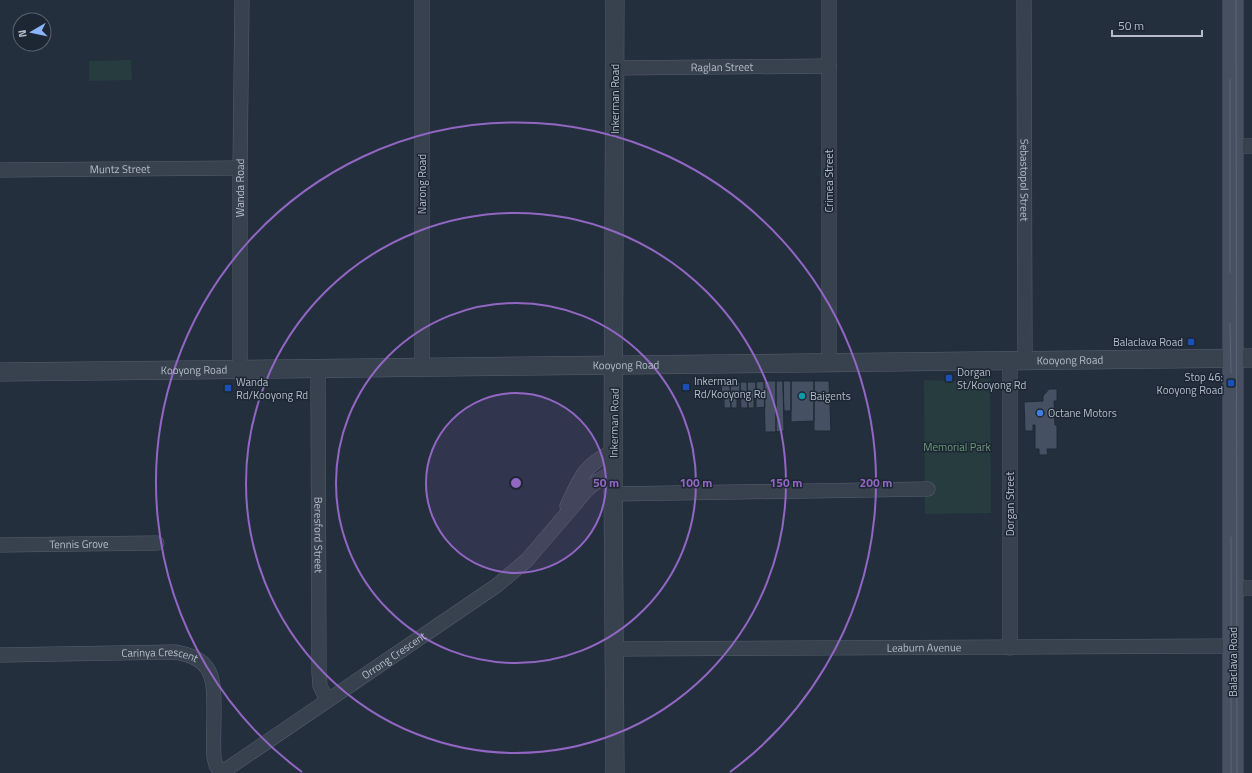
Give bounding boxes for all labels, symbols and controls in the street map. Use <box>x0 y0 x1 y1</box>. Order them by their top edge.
north arrow <box>12 12 52 52</box>
scale bar <box>1112 12 1202 38</box>
text: 50 m <box>1118 16 1144 35</box>
text: N <box>14 29 31 39</box>
street label: Raglan Street <box>691 59 754 75</box>
street label: Inkerman Road <box>607 64 623 134</box>
street label: Sebastopol Street <box>1016 139 1033 221</box>
street label: Crimea Street <box>821 149 837 213</box>
street label: Narong Road <box>414 154 430 214</box>
street label: Wanda Road <box>232 158 248 217</box>
street label: Muntz Street <box>90 161 151 177</box>
place label: Balaclava Road <box>1113 334 1183 350</box>
marker: Balaclava Road <box>1186 337 1196 347</box>
street label: Kooyong Road <box>1037 352 1103 368</box>
street label: Kooyong Road <box>593 357 659 373</box>
street label: Kooyong Road <box>161 361 227 378</box>
place label: Dorgan St/Kooyong Rd <box>957 364 1027 393</box>
place label: Stop 46: Kooyong Road <box>1157 369 1223 398</box>
place label: Inkerman Rd/Kooyong Rd <box>694 373 766 402</box>
marker: Dorgan St/Kooyong Rd <box>944 373 954 383</box>
place label: Wanda Rd/Kooyong Rd <box>236 374 308 403</box>
marker: Stop 46: Kooyong Road <box>1226 378 1236 388</box>
marker: Inkerman Rd/Kooyong Rd <box>681 382 691 392</box>
marker: Wanda Rd/Kooyong Rd <box>223 383 233 393</box>
street label: Inkerman Road <box>605 388 623 458</box>
place label: Baigents <box>810 388 851 404</box>
marker: Baigents <box>797 391 807 401</box>
place label: Octane Motors <box>1048 405 1117 421</box>
marker: Octane Motors <box>1035 408 1045 418</box>
park label: Memorial Park <box>923 439 991 455</box>
street label: Dorgan Street <box>1002 472 1018 536</box>
text: 50 m <box>593 473 619 492</box>
text: 100 m <box>680 473 712 492</box>
text: 150 m <box>770 473 802 492</box>
text: 200 m <box>860 473 892 492</box>
centre of rings <box>509 476 523 490</box>
street label: Beresford Street <box>310 497 327 573</box>
street label: Tennis Grove <box>49 536 109 552</box>
street label: Balaclava Road <box>1225 627 1241 697</box>
street label: Orrong Crescent <box>358 628 429 683</box>
street label: Leaburn Avenue <box>887 639 962 656</box>
street label: Carinya Crescent <box>121 644 201 666</box>

